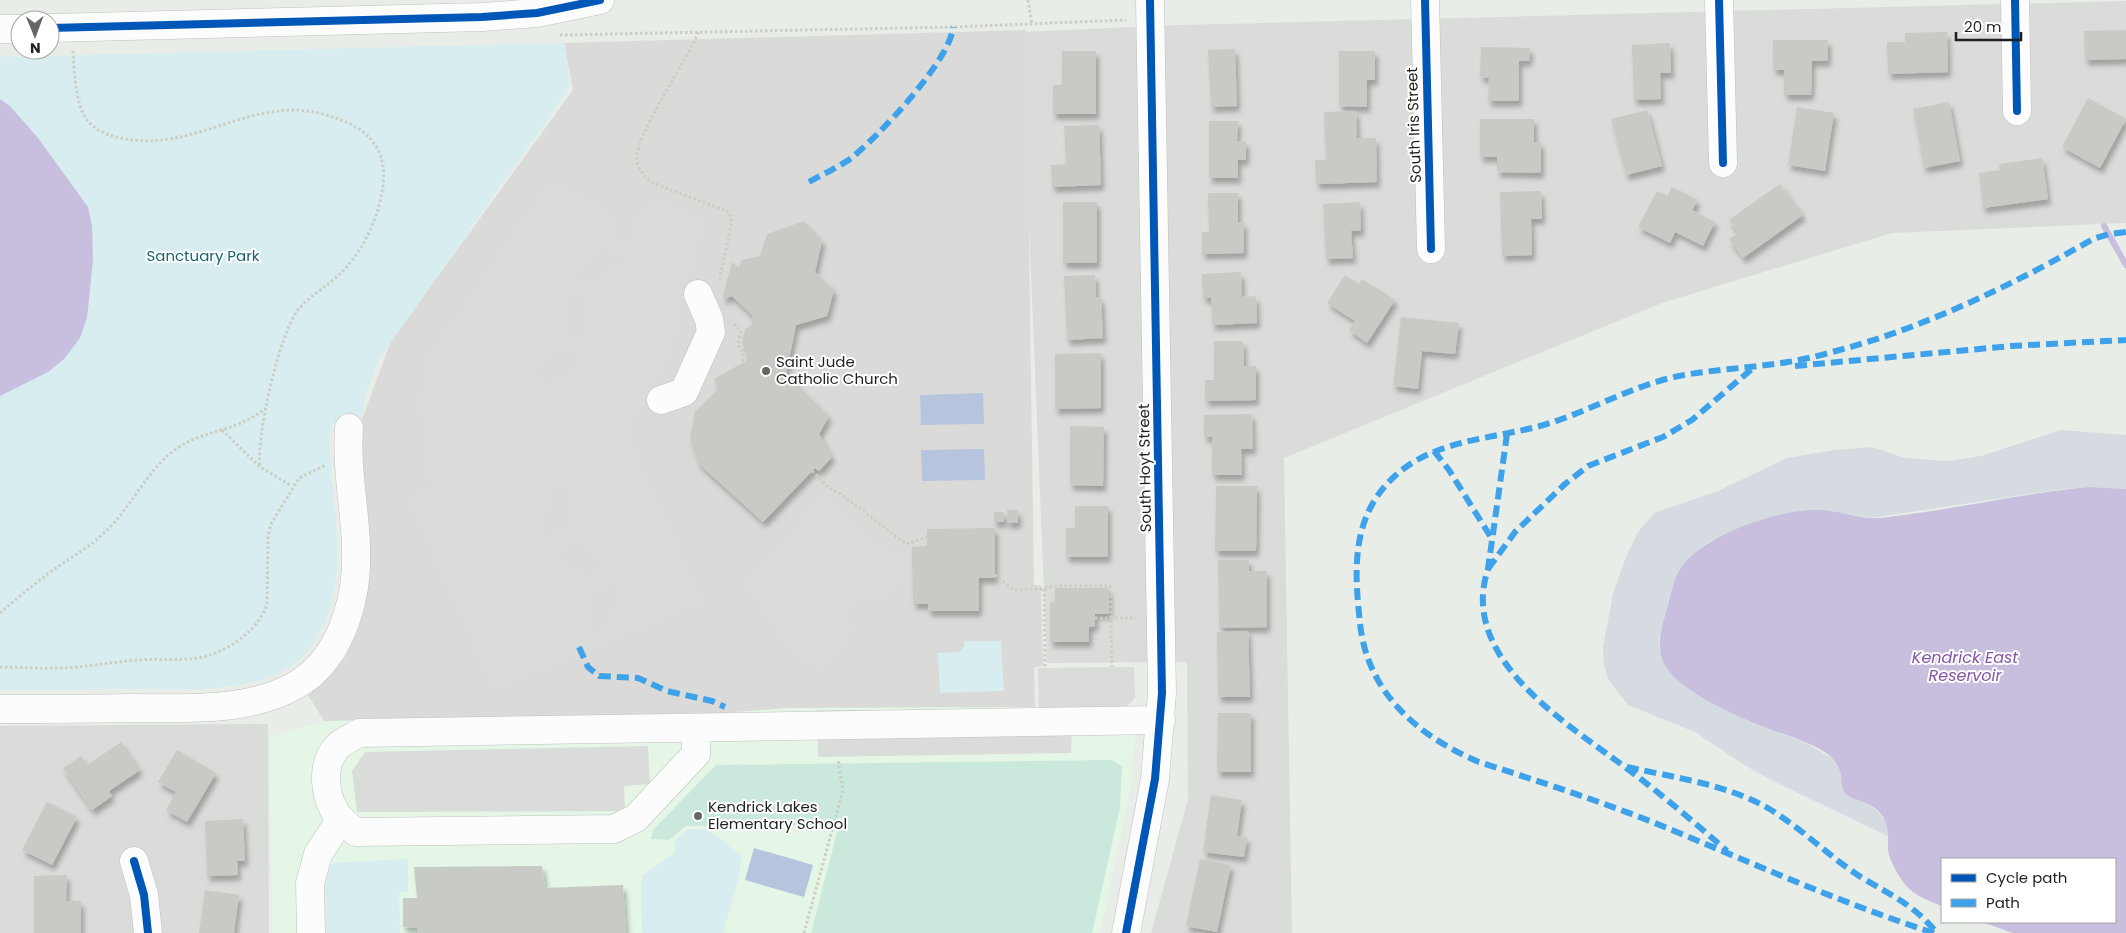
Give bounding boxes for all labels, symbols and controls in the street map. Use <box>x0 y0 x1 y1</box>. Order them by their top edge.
north arrow <box>10 10 60 60</box>
scale bar <box>1956 10 2021 42</box>
text: 20 m <box>1964 16 2002 37</box>
text: N <box>30 38 41 58</box>
street label: South Iris Street <box>1401 67 1426 183</box>
park label: Sanctuary Park <box>146 245 260 266</box>
place label: Saint Jude Catholic Church <box>776 351 898 389</box>
marker: Saint Jude Catholic Church <box>760 365 772 377</box>
street label: South Hoyt Street <box>1133 403 1156 533</box>
water label: Kendrick East Reservoir <box>1912 646 2019 687</box>
place label: Kendrick Lakes Elementary School <box>708 796 847 834</box>
marker: Kendrick Lakes Elementary School <box>692 810 704 822</box>
legend <box>1941 858 2116 923</box>
text: Cycle path <box>1986 867 2067 888</box>
text: Path <box>1986 892 2020 913</box>

